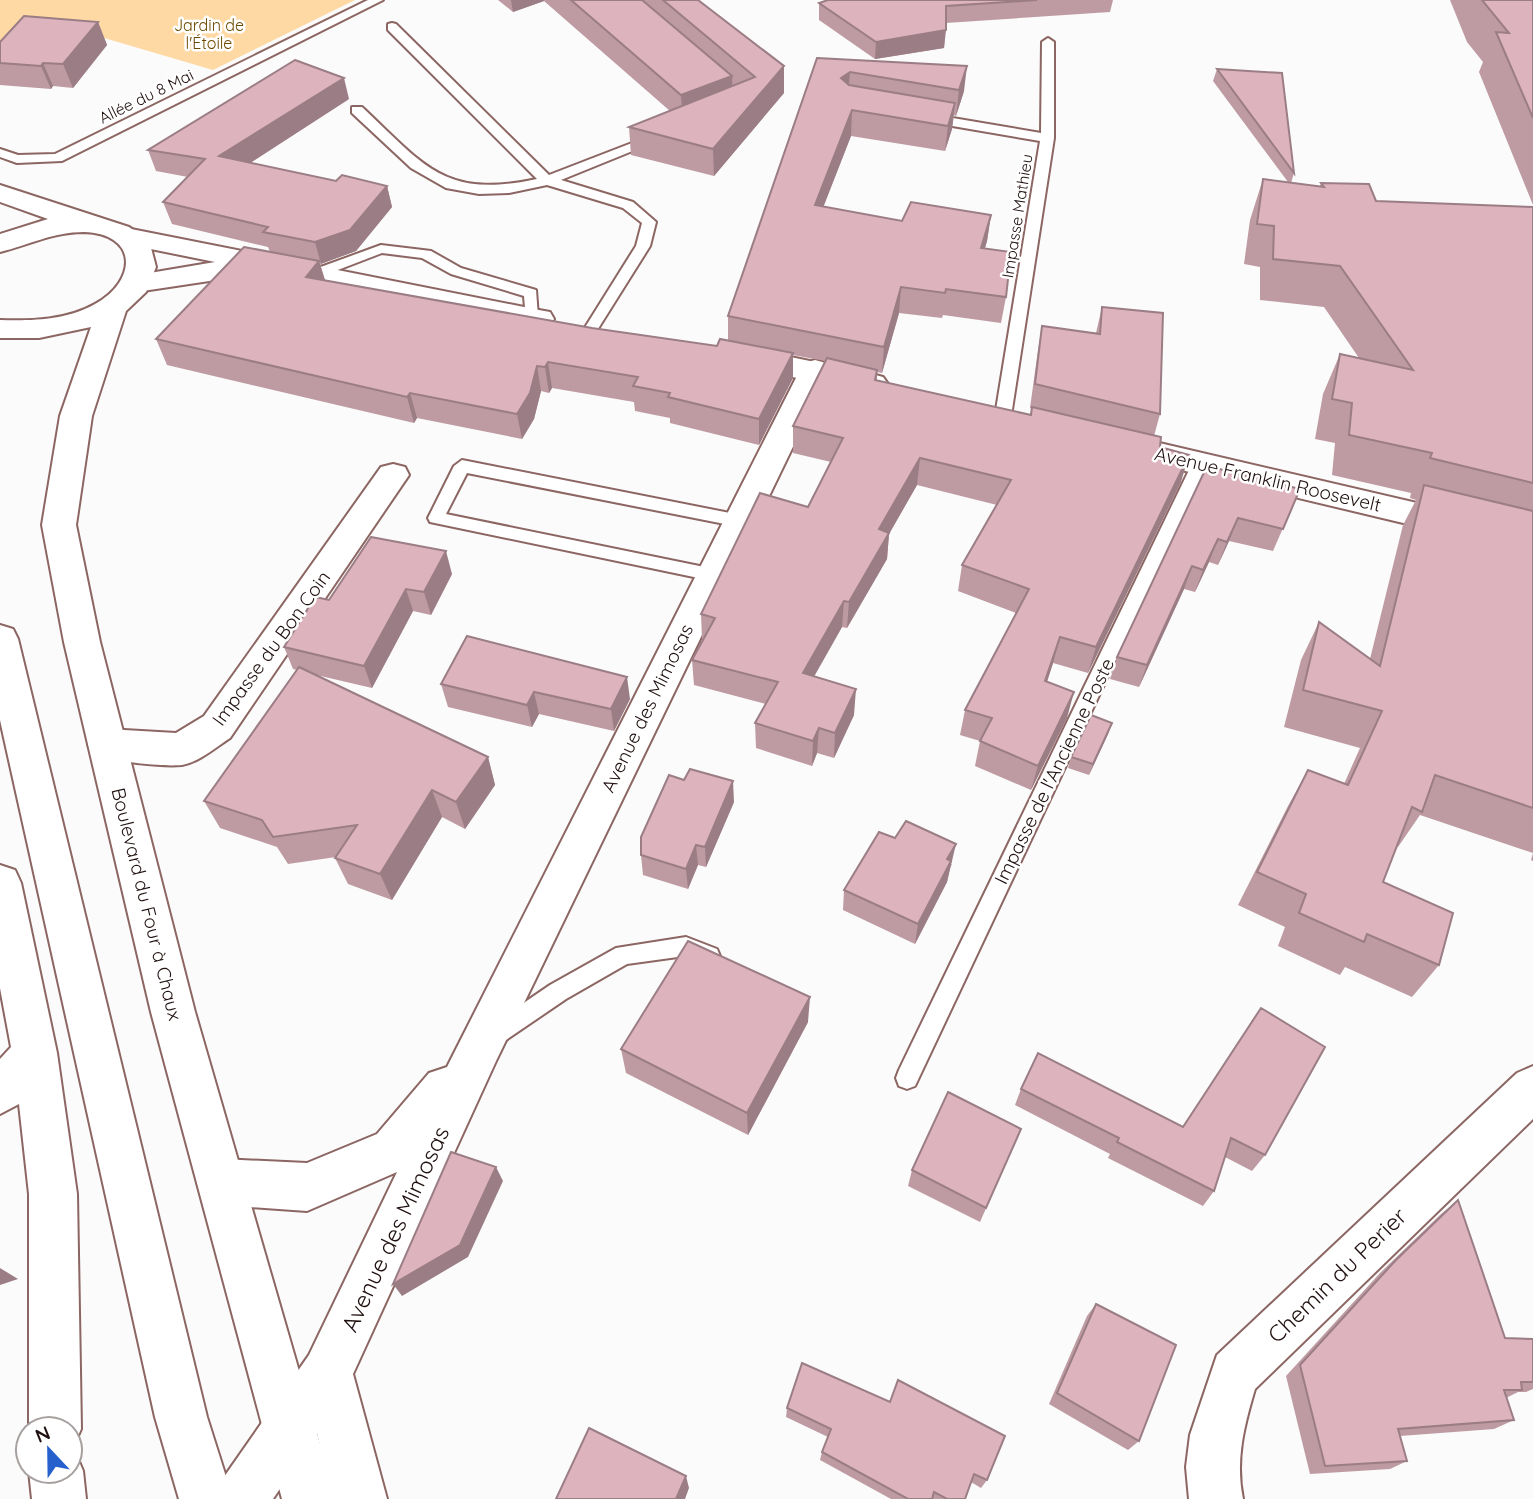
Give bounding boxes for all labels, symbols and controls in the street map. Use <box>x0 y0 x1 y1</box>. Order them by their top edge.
park label: Jardin de l'Étoile <box>174 15 244 53</box>
street label: Allée du 8 Mai <box>95 64 197 128</box>
street label: Impasse Mathieu <box>997 152 1037 280</box>
street label: Avenue Franklin Roosevelt <box>1152 441 1384 517</box>
street label: Impasse du Bon Coin <box>207 566 335 730</box>
street label: Avenue des Mimosas <box>596 620 698 796</box>
street label: Impasse de l'Ancienne Poste <box>989 654 1119 888</box>
street label: Boulevard du Four à Chaux <box>106 785 188 1023</box>
street label: Avenue des Mimosas <box>335 1122 455 1336</box>
street label: Chemin du Perier <box>1261 1201 1413 1349</box>
north arrow <box>14 1415 84 1485</box>
text: N <box>32 1420 54 1448</box>

